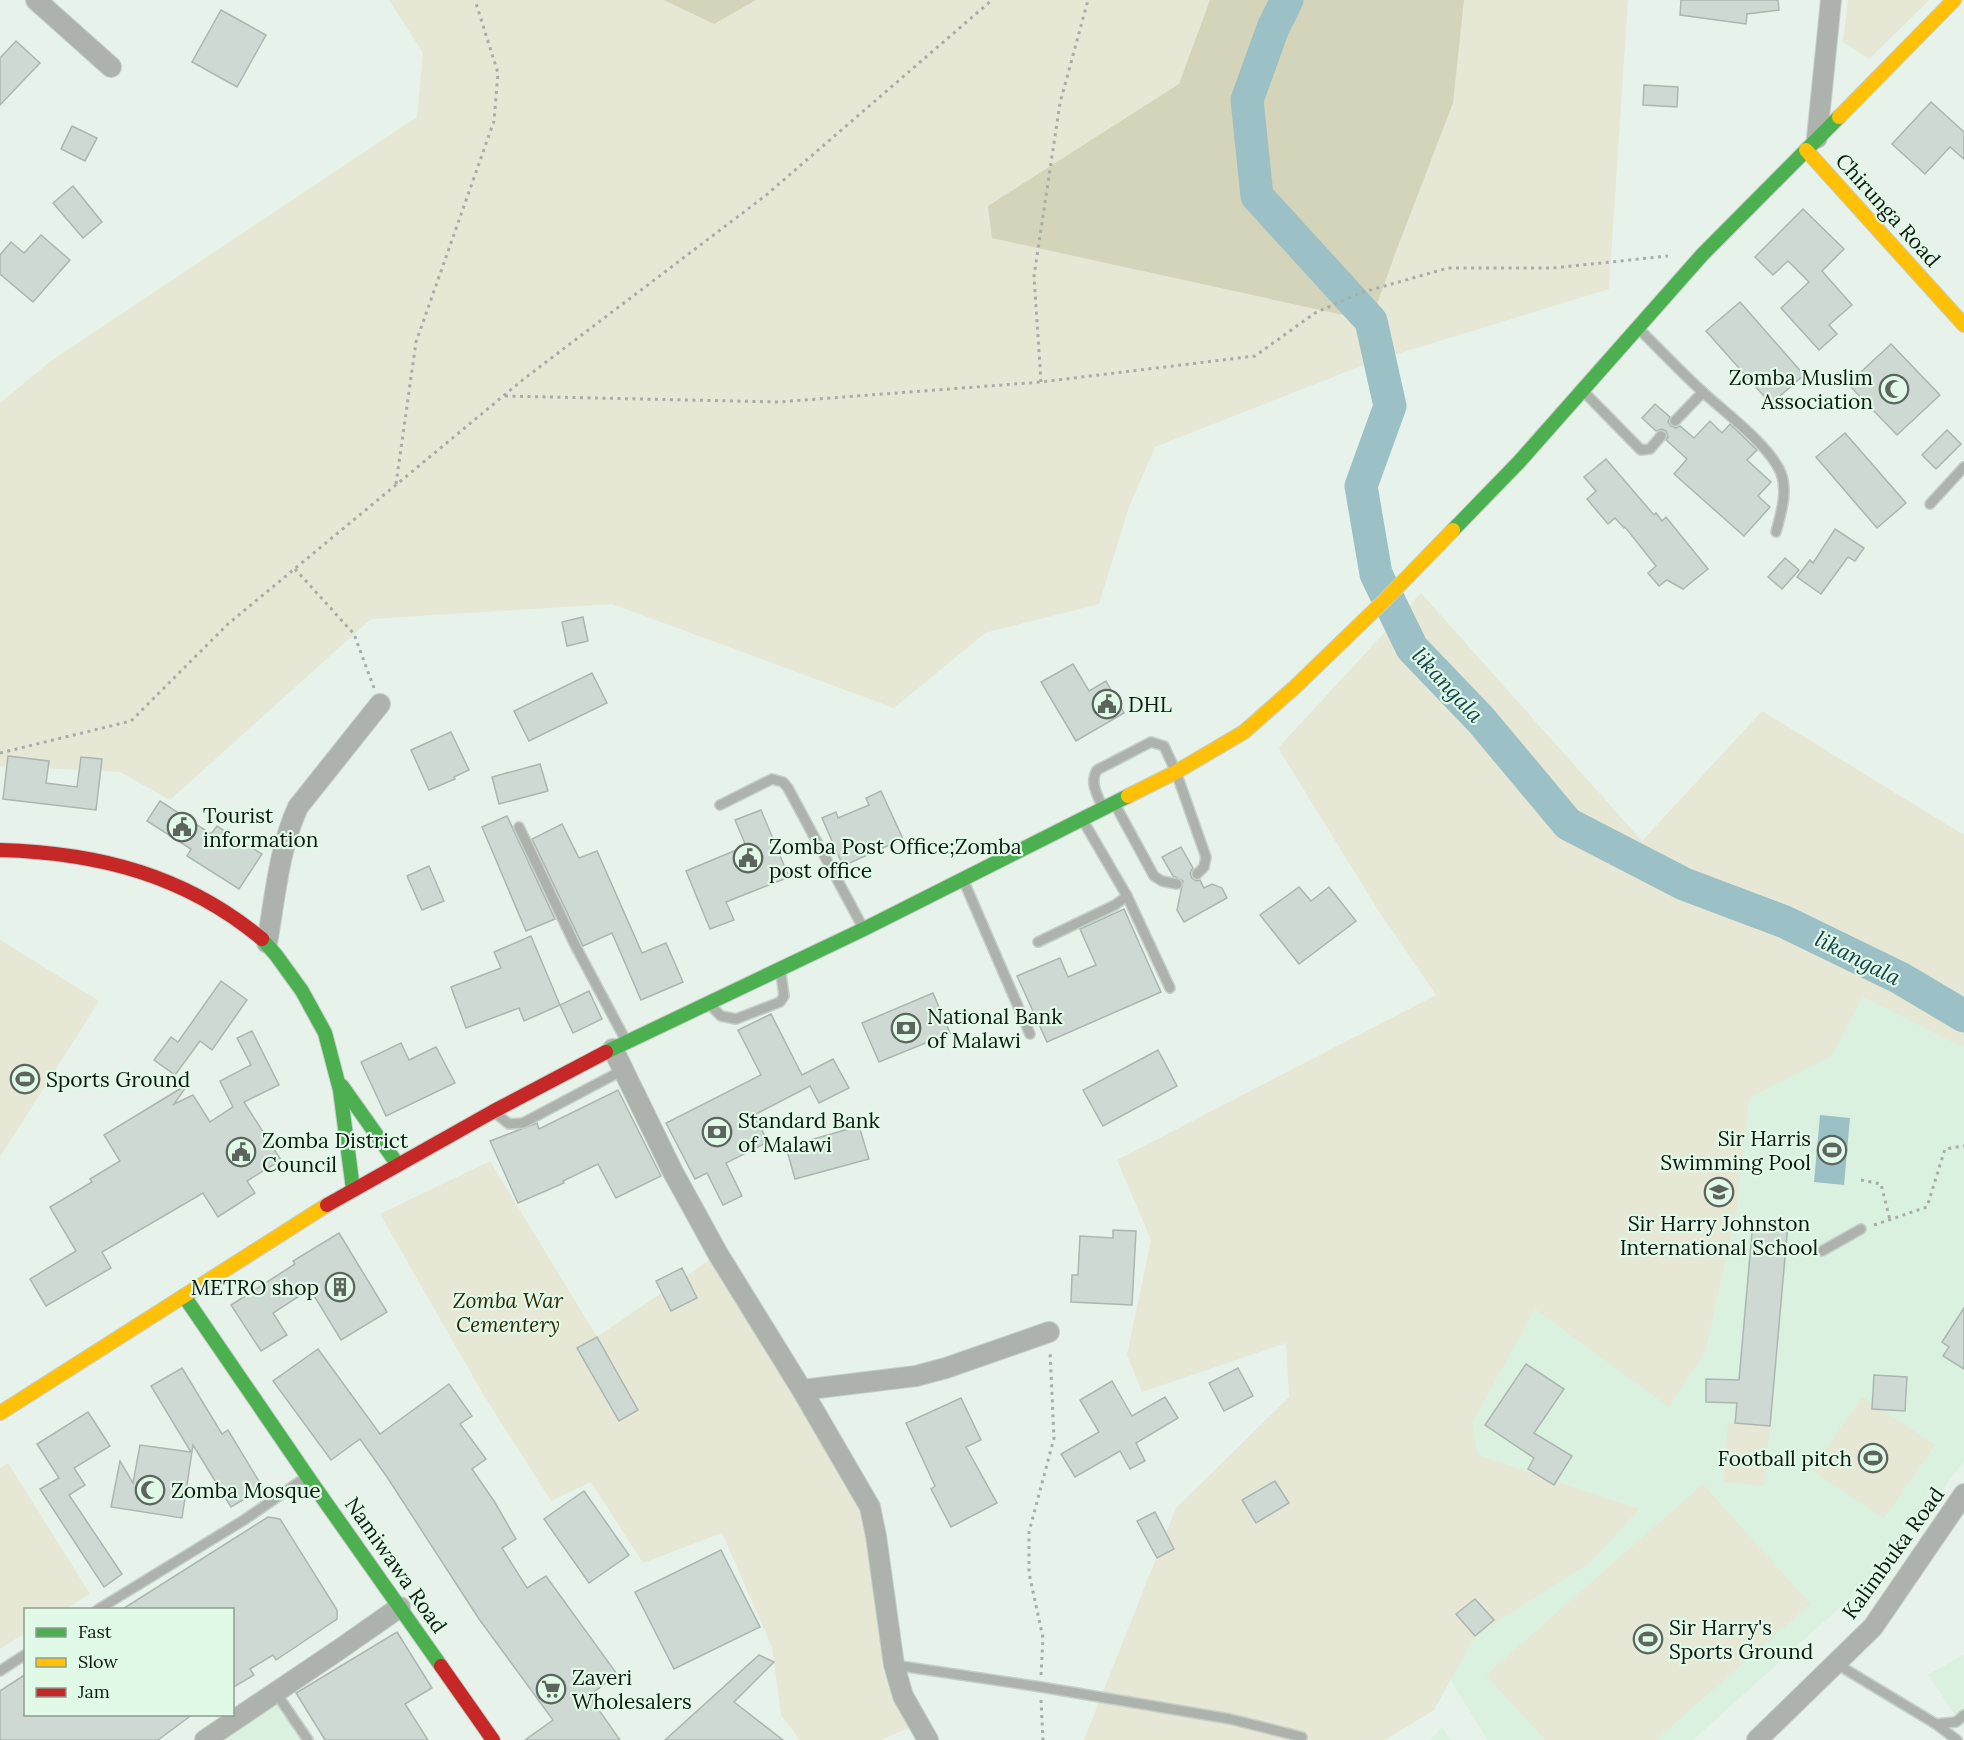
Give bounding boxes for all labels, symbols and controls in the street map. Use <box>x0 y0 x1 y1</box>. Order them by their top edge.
street label: Chirunga Road <box>1830 147 1946 273</box>
place label: Zomba Muslim Association <box>1729 364 1873 415</box>
mosque icon: Zomba Muslim Association <box>1878 373 1910 405</box>
water label: likangala <box>1406 642 1490 729</box>
public building icon: DHL <box>1091 688 1123 720</box>
place label: DHL <box>1128 691 1172 718</box>
place label: Tourist information <box>203 802 319 853</box>
public building icon: Tourist information <box>166 811 198 843</box>
place label: Zomba Post Office;Zomba post office <box>769 833 1022 884</box>
public building icon: Zomba Post Office;Zomba post office <box>732 842 764 874</box>
water label: likangala <box>1811 925 1906 992</box>
place label: National Bank of Malawi <box>927 1003 1063 1054</box>
bank icon: National Bank of Malawi <box>890 1012 922 1044</box>
sports icon: Sports Ground <box>9 1063 41 1095</box>
place label: Sports Ground <box>46 1066 190 1093</box>
place label: Standard Bank of Malawi <box>738 1107 881 1158</box>
bank icon: Standard Bank of Malawi <box>701 1116 733 1148</box>
place label: Sir Harris Swimming Pool <box>1660 1125 1811 1176</box>
place label: Zomba District Council <box>262 1127 409 1178</box>
sports icon: Sir Harris Swimming Pool <box>1816 1134 1848 1166</box>
public building icon: Zomba District Council <box>225 1136 257 1168</box>
school or university icon: Sir Harry Johnston International School <box>1703 1176 1735 1208</box>
place label: Sir Harry Johnston International School <box>1620 1210 1818 1261</box>
building icon: METRO shop <box>324 1271 356 1303</box>
place label: METRO shop <box>191 1274 319 1301</box>
park label: Zomba War Cementery <box>453 1287 564 1338</box>
sports icon: Football pitch <box>1857 1442 1889 1474</box>
place label: Football pitch <box>1717 1445 1852 1472</box>
mosque icon: Zomba Mosque <box>134 1474 166 1506</box>
place label: Zomba Mosque <box>171 1477 321 1504</box>
street label: Kalimbuka Road <box>1836 1482 1950 1624</box>
street label: Namiwawa Road <box>339 1492 453 1638</box>
legend <box>24 1608 234 1716</box>
place label: Sir Harry's Sports Ground <box>1669 1614 1813 1665</box>
text: Fast <box>78 1620 112 1643</box>
sports icon: Sir Harry's Sports Ground <box>1632 1623 1664 1655</box>
text: Slow <box>78 1650 118 1673</box>
place label: Zaveri Wholesalers <box>572 1664 692 1715</box>
supermarket icon: Zaveri Wholesalers <box>535 1673 567 1705</box>
text: Jam <box>77 1680 110 1703</box>

